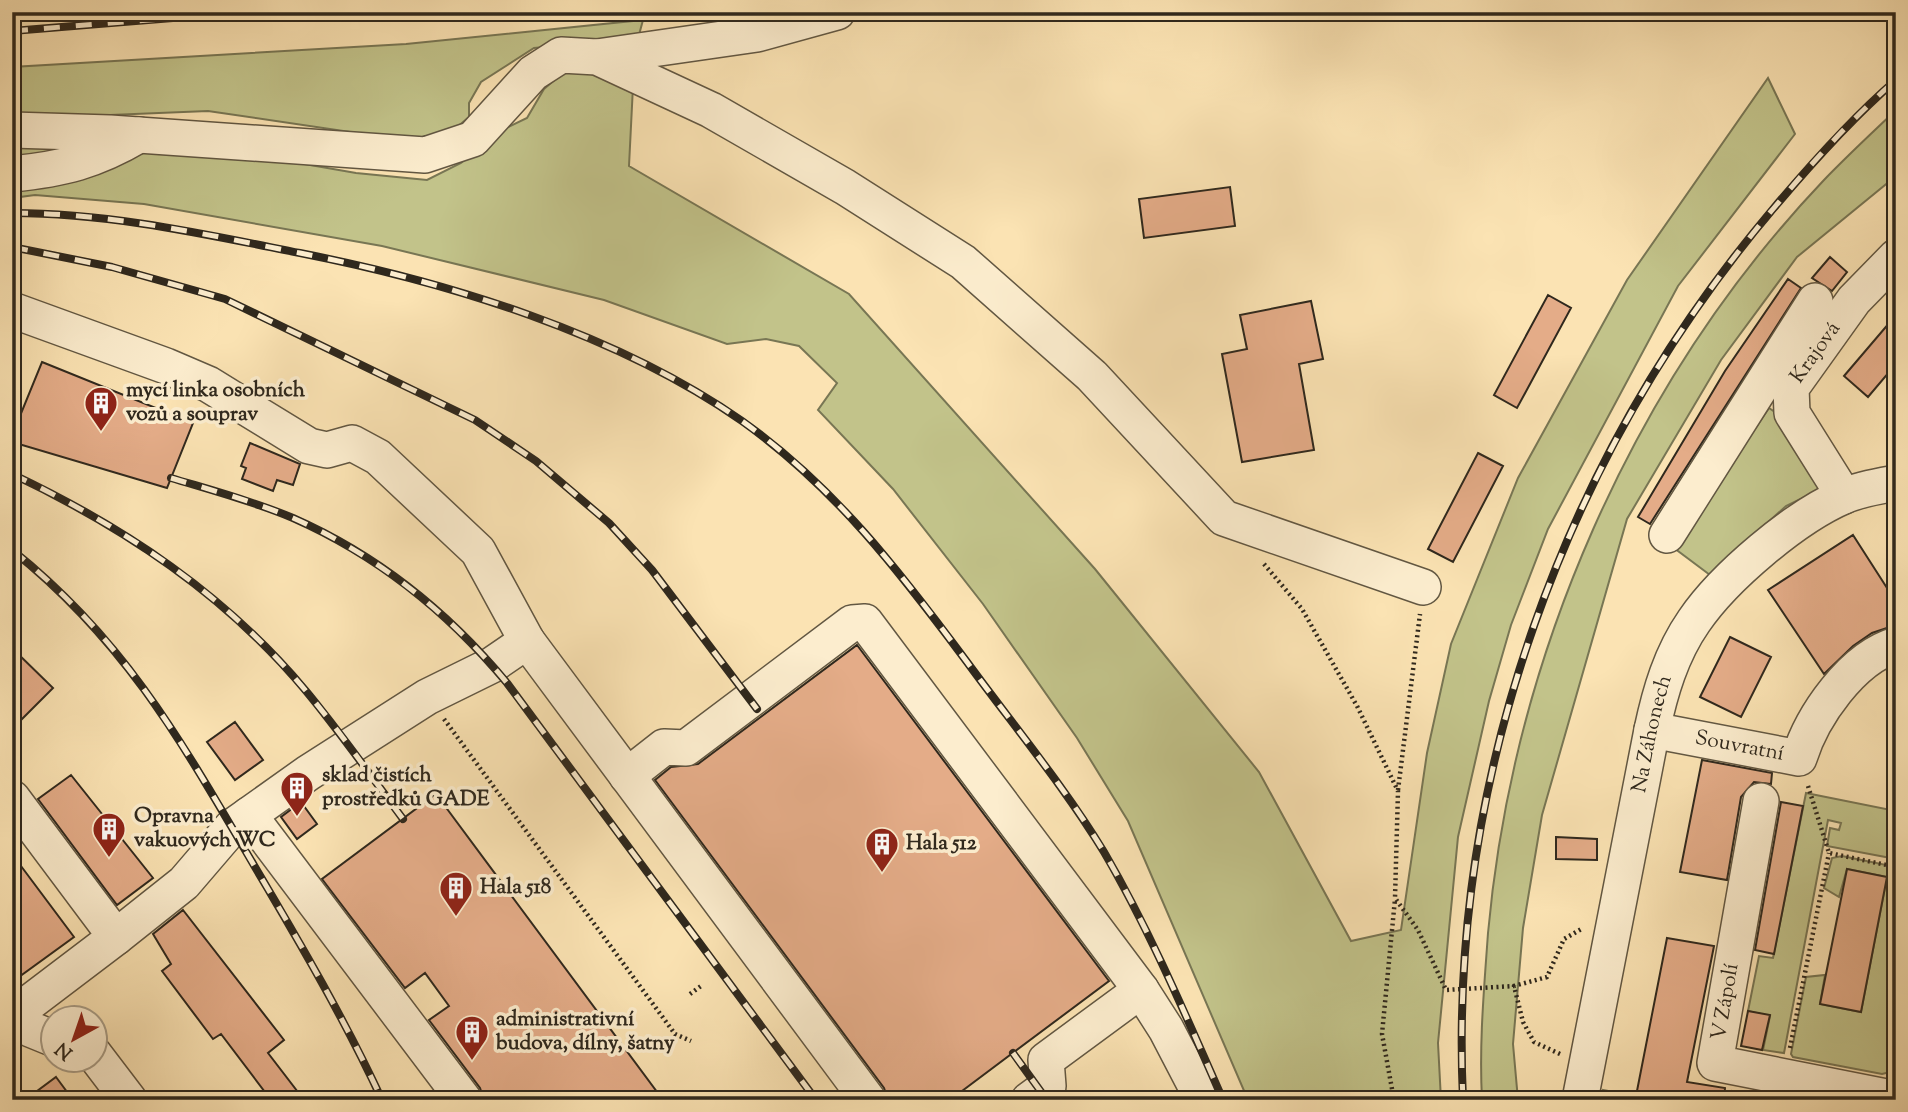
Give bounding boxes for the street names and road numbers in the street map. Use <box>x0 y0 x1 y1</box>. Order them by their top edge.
street label: Krajová <box>1784 316 1849 390</box>
street label: Na Záhonech <box>1625 671 1681 795</box>
street label: Souvratní <box>1692 723 1787 770</box>
street label: V Zápolí <box>1704 961 1748 1043</box>

